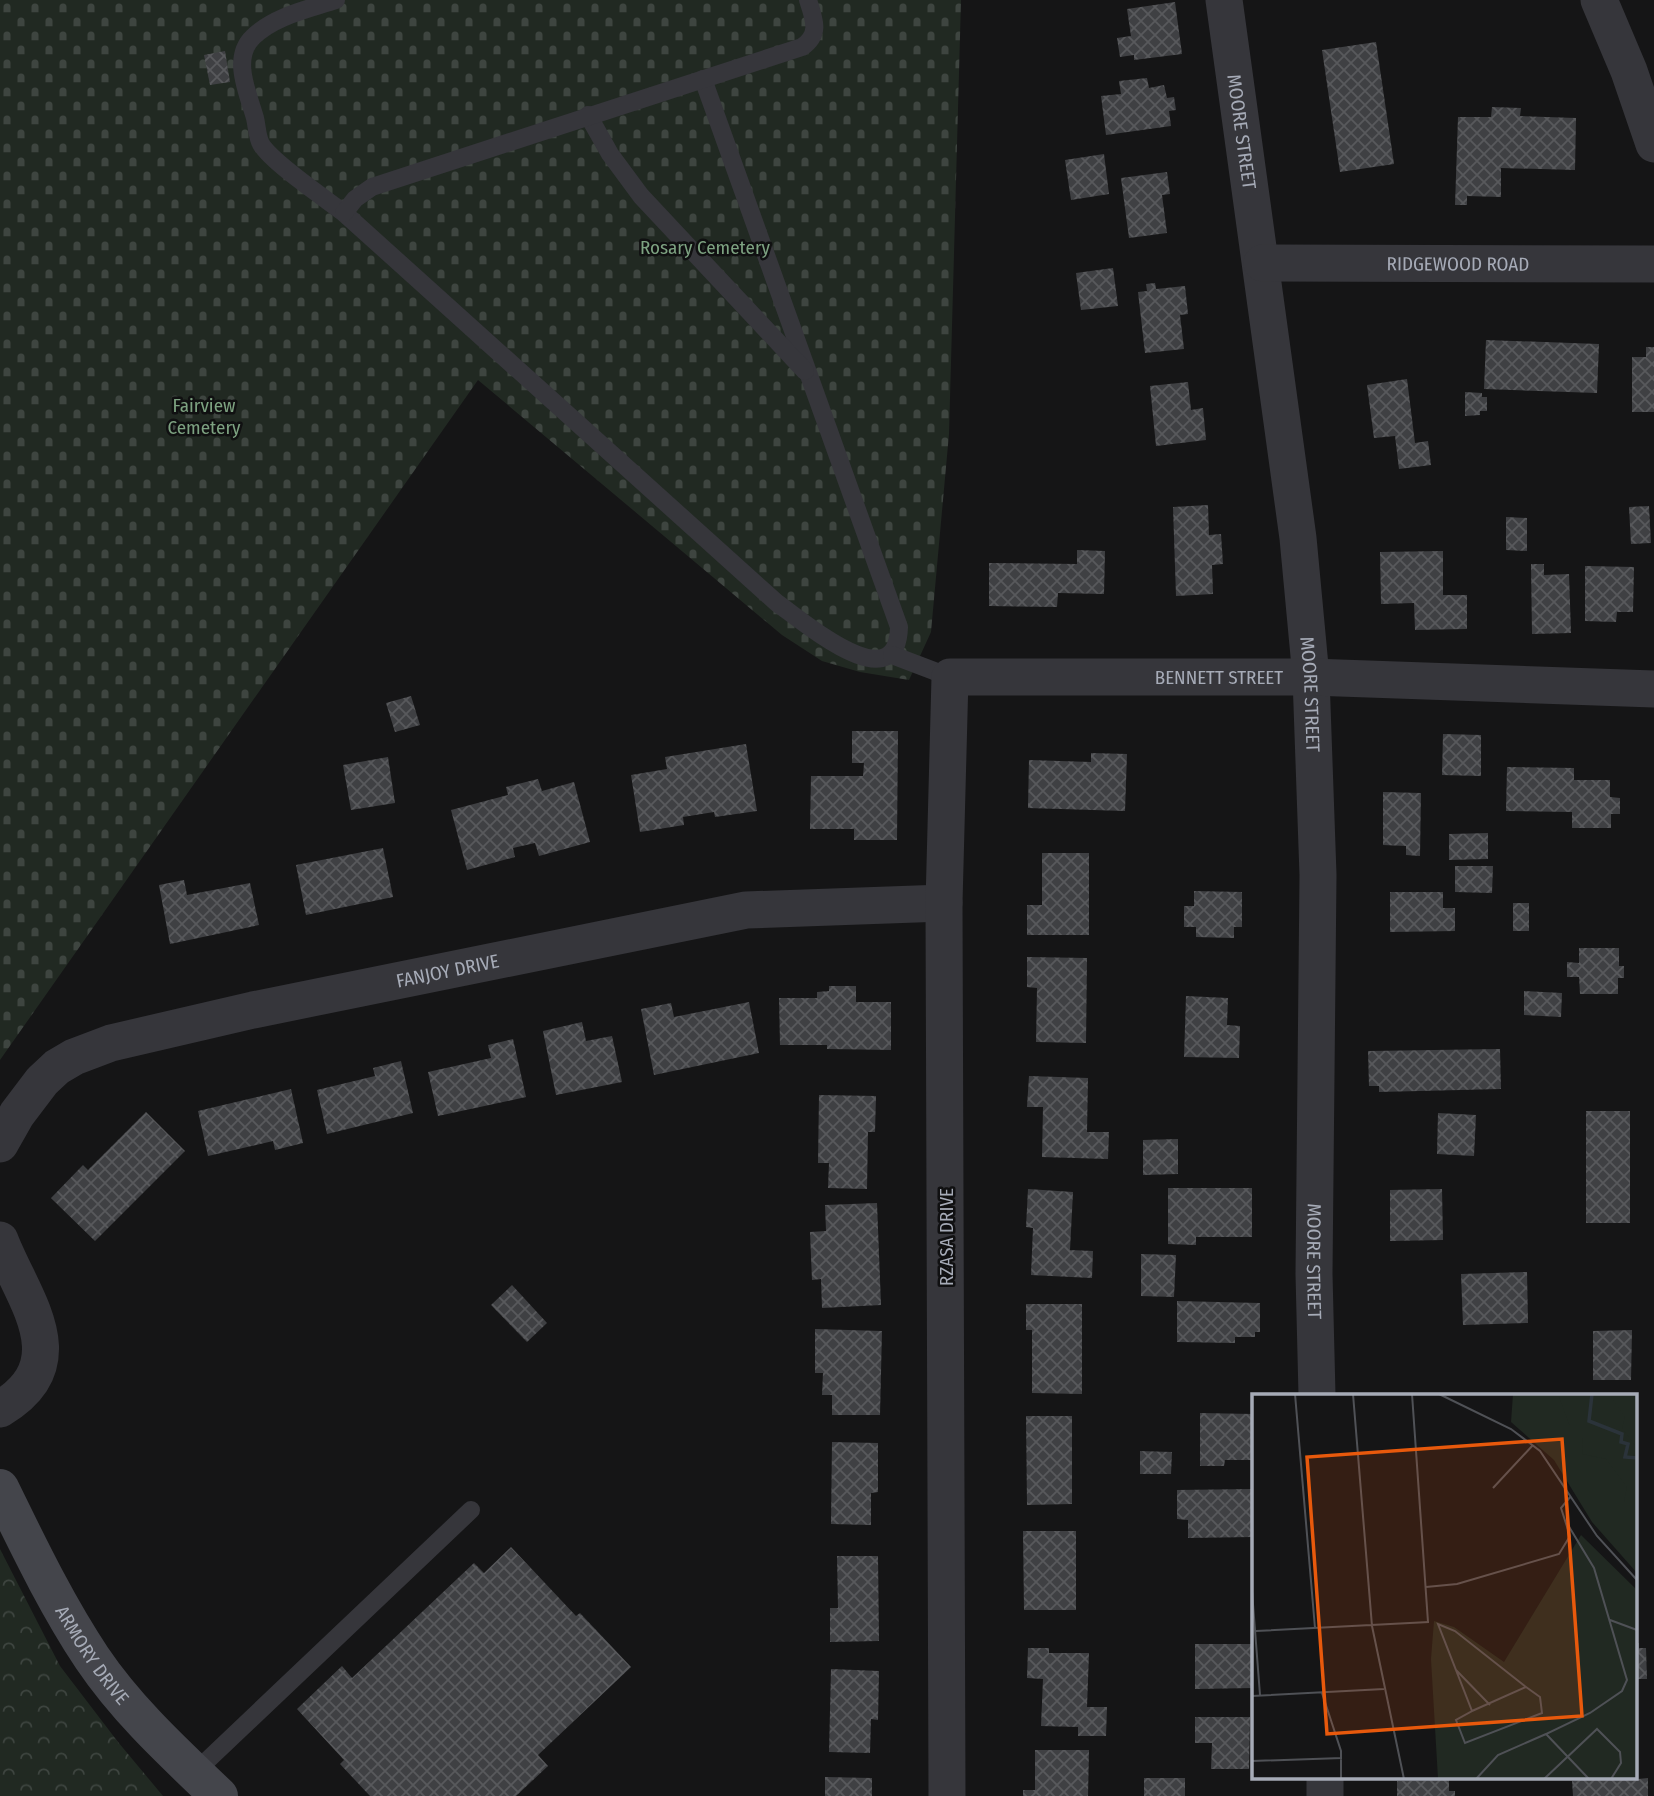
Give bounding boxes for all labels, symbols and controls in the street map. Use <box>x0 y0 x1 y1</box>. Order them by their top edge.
street label: MOORE STREET <box>1223 73 1261 191</box>
park label: Rosary Cemetery <box>640 236 771 259</box>
street label: RIDGEWOOD ROAD <box>1387 252 1529 275</box>
park label: Fairview Cemetery <box>167 394 241 439</box>
street label: MOORE STREET <box>1296 636 1325 753</box>
street label: BENNETT STREET <box>1155 666 1283 689</box>
street label: FANJOY DRIVE <box>394 949 501 992</box>
street label: RZASA DRIVE <box>935 1188 958 1286</box>
street label: MOORE STREET <box>1302 1203 1327 1320</box>
inset map <box>1252 1394 1636 1778</box>
street label: ARMORY DRIVE <box>51 1601 134 1709</box>

